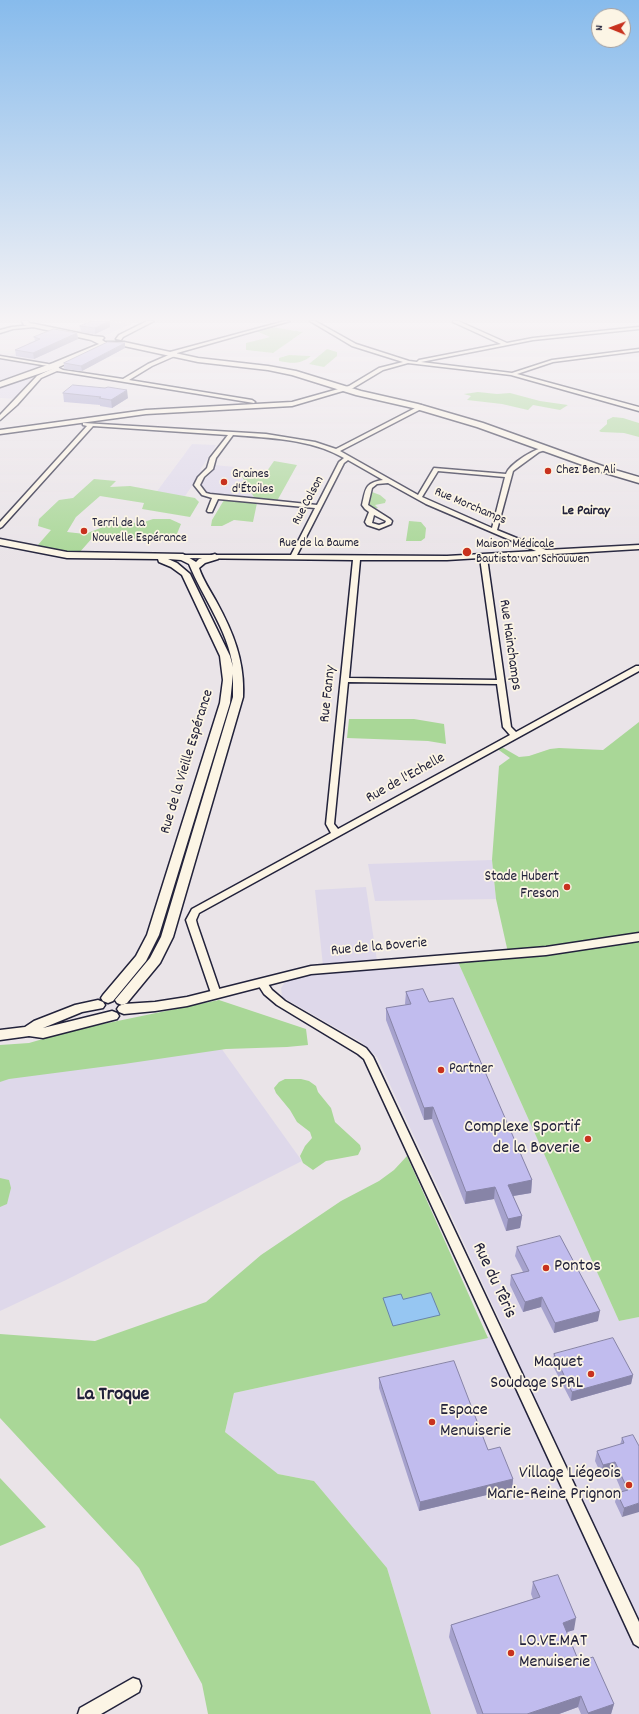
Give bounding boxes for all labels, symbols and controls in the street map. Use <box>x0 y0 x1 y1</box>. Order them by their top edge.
north arrow <box>591 8 631 48</box>
text: N <box>592 25 608 31</box>
place label: Chez Ben Ali <box>556 463 615 479</box>
marker: Chez Ben Ali <box>543 466 553 476</box>
place label: Graines d'Étoiles <box>232 467 274 498</box>
street label: Rue Colson <box>290 474 328 528</box>
marker: Graines d'Étoiles <box>219 477 229 487</box>
street label: Rue Morchamps <box>432 485 508 529</box>
district label: Le Pairay <box>562 504 610 520</box>
place label: Terril de la Nouvelle Espérance <box>92 516 187 547</box>
marker: Terril de la Nouvelle Espérance <box>79 526 89 536</box>
street label: Rue de la Baume <box>279 536 359 552</box>
place label: Maison Médicale Bautista van Schouwen <box>476 537 589 568</box>
marker: Maison Médicale Bautista van Schouwen <box>461 546 473 558</box>
street label: Rue Hainchamps <box>494 598 524 692</box>
street label: Rue Fanny <box>317 664 341 724</box>
street label: Rue de la Vieille Espérance <box>157 688 219 836</box>
street label: Rue de l'Echelle <box>363 750 449 808</box>
place label: Stade Hubert Freson <box>484 869 559 904</box>
marker: Stade Hubert Freson <box>562 882 572 892</box>
street label: Rue de la Boverie <box>330 935 428 961</box>
place label: Partner <box>449 1061 493 1079</box>
marker: Partner <box>436 1065 446 1075</box>
place label: Complexe Sportif de la Boverie <box>464 1118 580 1160</box>
marker: Complexe Sportif de la Boverie <box>583 1134 593 1144</box>
street label: Rue du Têris <box>466 1240 520 1322</box>
place label: Pontos <box>554 1257 601 1279</box>
marker: Pontos <box>541 1263 551 1273</box>
place label: Maquet Soudage SPRL <box>490 1353 583 1396</box>
marker: Maquet Soudage SPRL <box>586 1369 596 1379</box>
district label: La Troque <box>77 1384 149 1408</box>
place label: Espace Menuiserie <box>440 1401 511 1444</box>
marker: Espace Menuiserie <box>427 1417 437 1427</box>
place label: Village Liégeois Marie-Reine Prignon <box>487 1464 621 1506</box>
marker: Village Liégeois Marie-Reine Prignon <box>624 1480 634 1490</box>
place label: LO.VE.MAT Menuiserie <box>519 1632 590 1674</box>
marker: LO.VE.MAT Menuiserie <box>506 1648 516 1658</box>

